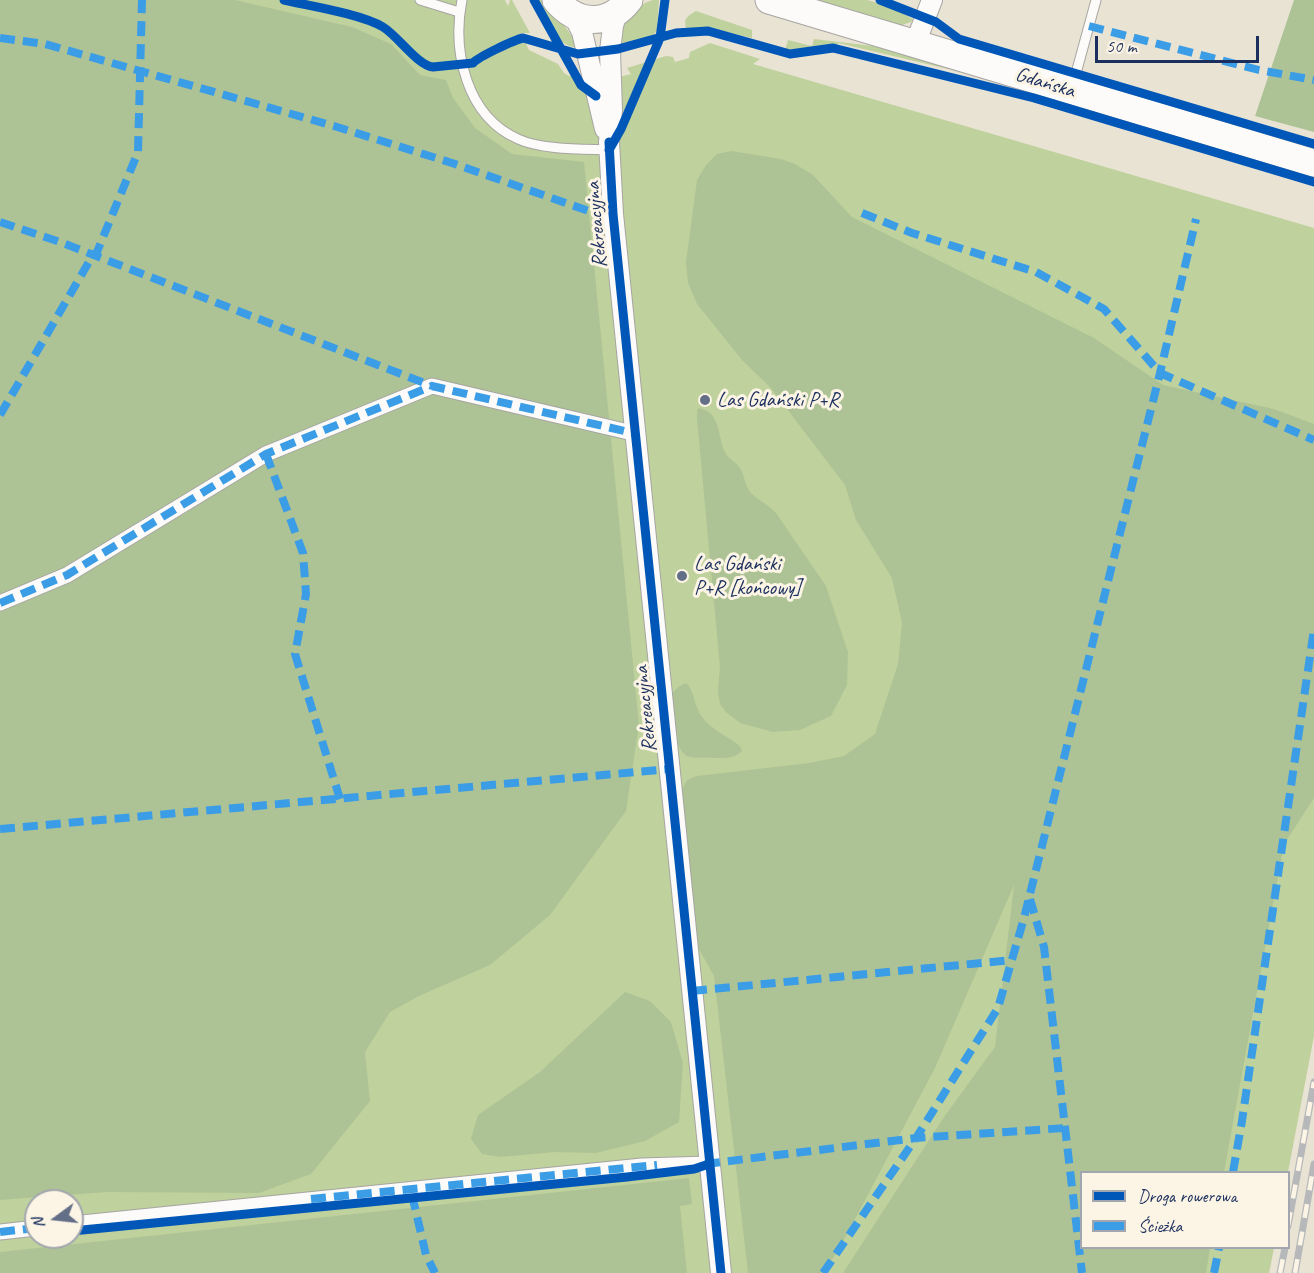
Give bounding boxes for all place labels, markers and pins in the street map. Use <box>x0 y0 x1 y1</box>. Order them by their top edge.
place label: Las Gdański P+R <box>717 387 839 413</box>
marker: Las Gdański P+R <box>698 393 712 407</box>
place label: Las Gdański P+R [końcowy] <box>694 551 801 601</box>
marker: Las Gdański P+R [końcowy] <box>675 569 689 583</box>

